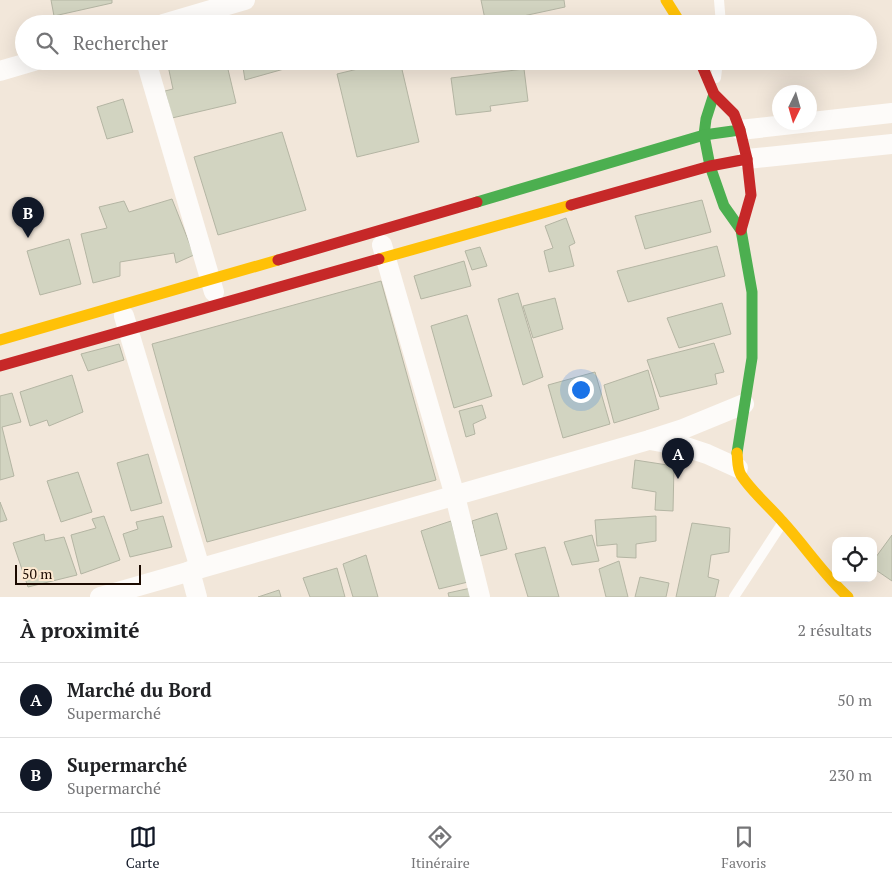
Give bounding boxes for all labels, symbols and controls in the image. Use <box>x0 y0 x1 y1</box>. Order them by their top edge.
search box <box>15 15 877 70</box>
icon: search <box>33 29 61 57</box>
text: Rechercher <box>73 30 168 55</box>
north arrow <box>772 85 817 130</box>
pin: B <box>12 197 44 238</box>
your location <box>568 377 594 403</box>
pin: A <box>662 438 694 479</box>
map controls <box>832 537 877 582</box>
button: locate <box>832 537 877 582</box>
scale bar <box>15 562 141 585</box>
text: 50 m <box>22 564 52 583</box>
text: À proximité <box>20 616 140 644</box>
text: 2 résultats <box>798 619 872 641</box>
text: Marché du Bord <box>67 677 212 702</box>
text: A <box>30 689 42 711</box>
text: 50 m <box>837 689 872 711</box>
text: Supermarché <box>67 702 161 724</box>
text: Supermarché <box>67 752 187 777</box>
text: B <box>31 764 41 786</box>
text: 230 m <box>829 764 872 786</box>
text: Supermarché <box>67 777 161 799</box>
tab: Carte <box>126 823 159 872</box>
tab: Itinéraire <box>411 823 470 872</box>
tab: Favoris <box>721 823 766 872</box>

